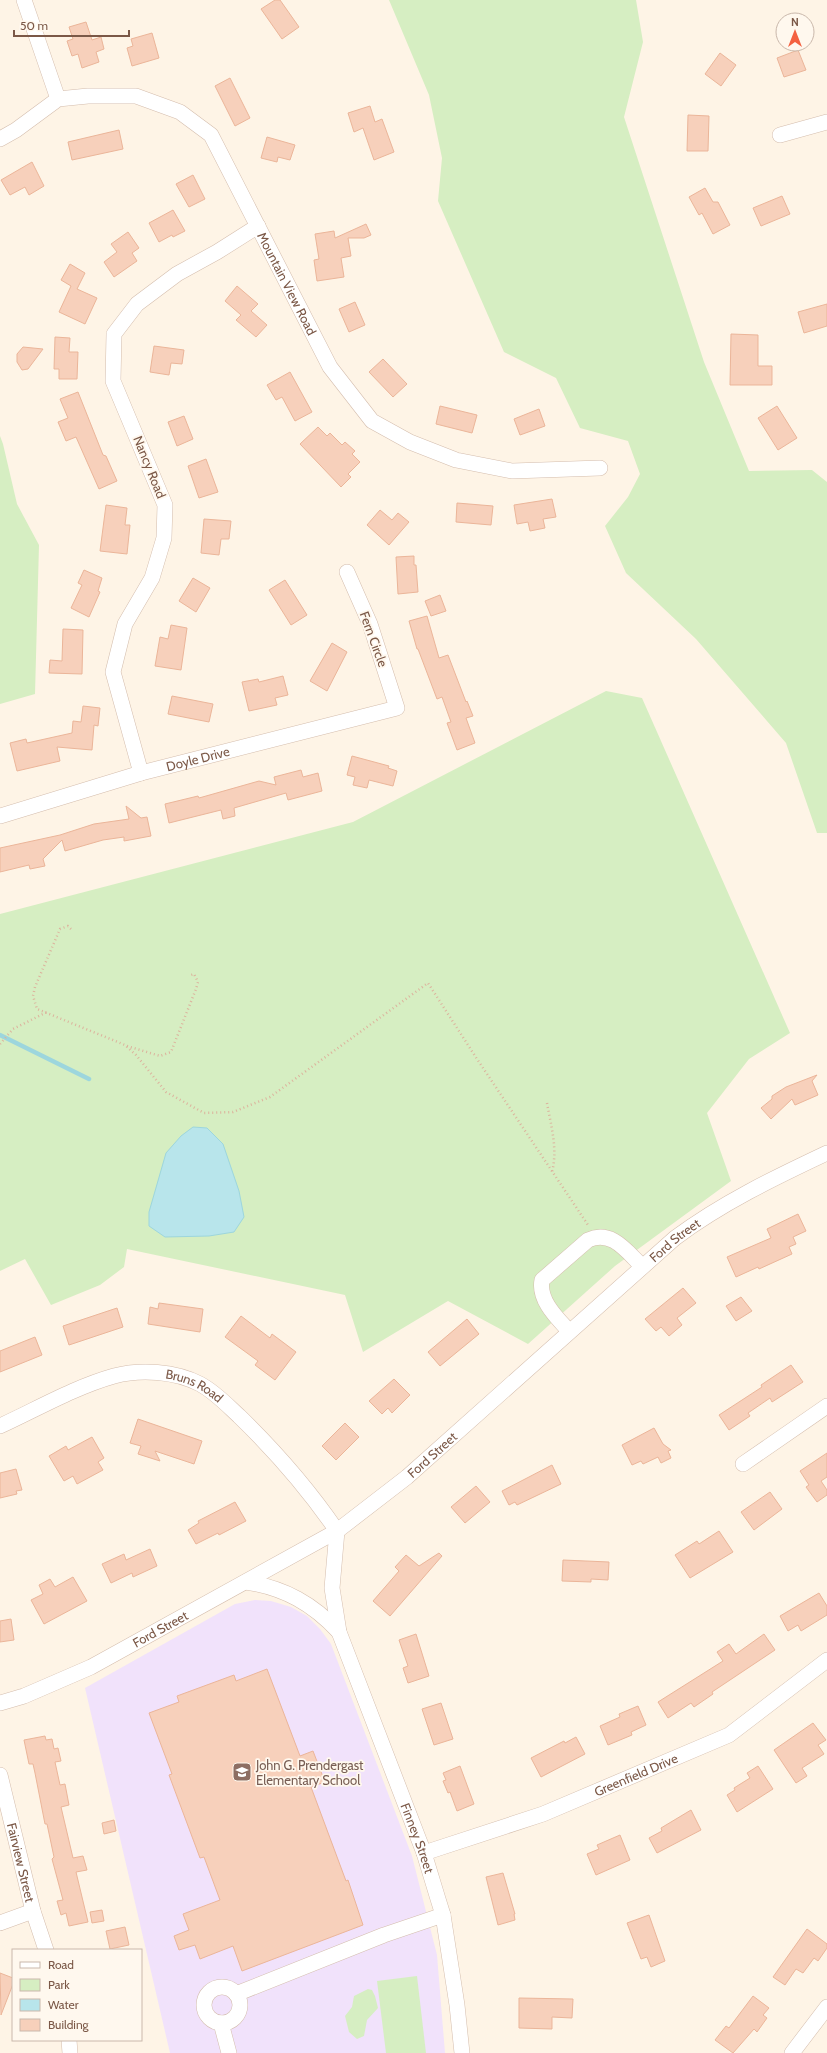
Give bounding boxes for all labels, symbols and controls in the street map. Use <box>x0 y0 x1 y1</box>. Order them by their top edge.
scale bar <box>14 12 129 38</box>
north arrow <box>775 12 815 52</box>
text: N <box>791 15 799 29</box>
text: 50 m <box>20 18 48 33</box>
street label: Mountain View Road <box>254 229 320 338</box>
street label: Nancy Road <box>130 433 170 501</box>
street label: Fern Circle <box>357 609 392 669</box>
street label: Doyle Drive <box>164 743 231 774</box>
street label: Ford Street <box>646 1214 704 1265</box>
street label: Bruns Road <box>164 1366 227 1406</box>
street label: Ford Street <box>404 1428 461 1481</box>
street label: Ford Street <box>130 1607 191 1651</box>
street label: Greenfield Drive <box>592 1750 680 1799</box>
place label: John G. Prendergast Elementary School <box>255 1757 364 1788</box>
school or university icon: John G. Prendergast Elementary School <box>231 1761 253 1783</box>
street label: Finney Street <box>397 1801 438 1876</box>
street label: Fairview Street <box>4 1821 39 1904</box>
legend <box>12 1949 142 2041</box>
text: Road <box>48 1957 74 1972</box>
text: Park <box>48 1977 70 1992</box>
text: Water <box>48 1997 79 2012</box>
text: Building <box>48 2017 90 2032</box>

